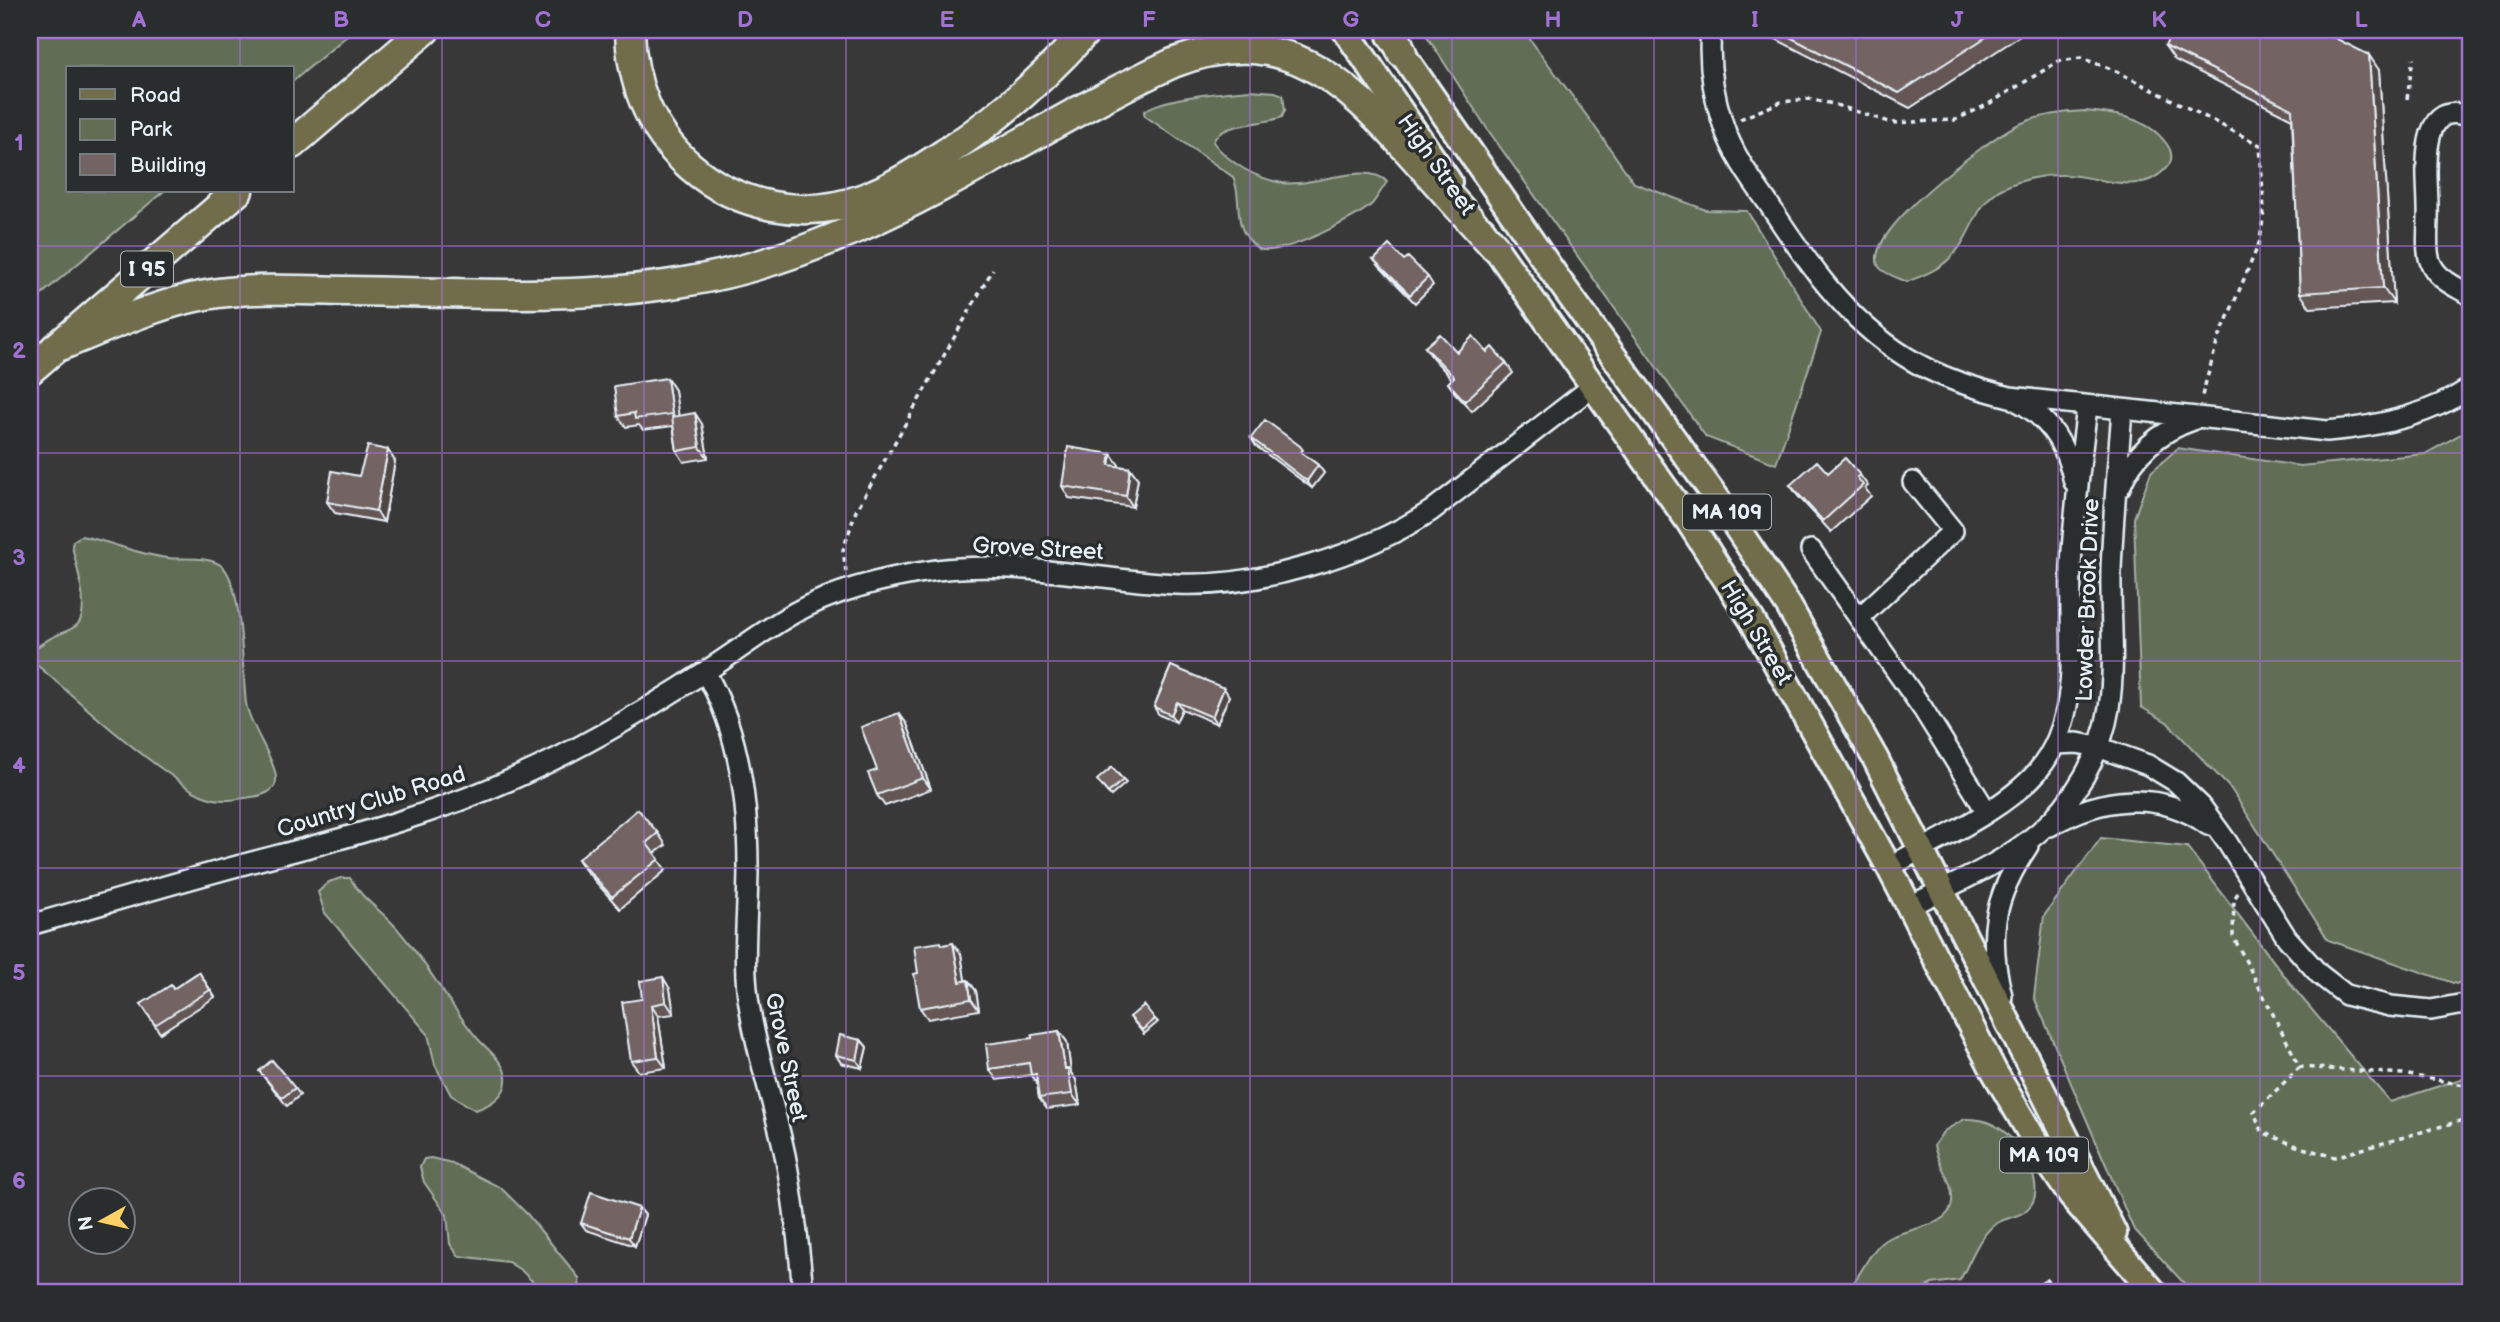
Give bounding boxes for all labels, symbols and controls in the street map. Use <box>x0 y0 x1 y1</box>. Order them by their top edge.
text: A <box>131 6 147 34</box>
text: B <box>333 6 349 34</box>
text: C <box>535 6 551 34</box>
text: D <box>737 6 753 34</box>
text: E <box>940 6 955 34</box>
text: F <box>1142 6 1156 34</box>
text: G <box>1343 6 1360 34</box>
text: H <box>1544 6 1562 34</box>
text: I <box>1751 6 1759 34</box>
text: J <box>1951 6 1964 34</box>
text: K <box>2151 6 2167 34</box>
text: L <box>2354 6 2368 34</box>
legend <box>66 66 294 192</box>
text: Road <box>130 83 181 108</box>
street label: High Street <box>1391 109 1481 221</box>
text: Park <box>130 117 173 142</box>
text: 1 <box>14 129 24 157</box>
text: Building <box>130 153 206 178</box>
road number: I 95 <box>121 252 173 286</box>
text: 2 <box>12 337 26 365</box>
road number: MA 109 <box>1683 494 1771 530</box>
street label: Lowder Brook Drive <box>2070 498 2106 702</box>
street label: Grove Street <box>972 532 1104 566</box>
text: 3 <box>12 544 26 572</box>
street label: High Street <box>1714 575 1798 690</box>
text: 4 <box>12 752 26 780</box>
street label: Country Club Road <box>274 760 469 844</box>
text: 5 <box>12 959 26 987</box>
street label: Grove Street <box>759 990 813 1124</box>
road number: MA 109 <box>2000 1138 2088 1172</box>
text: 6 <box>12 1167 26 1195</box>
north arrow <box>66 1186 136 1256</box>
text: N <box>74 1214 99 1232</box>

